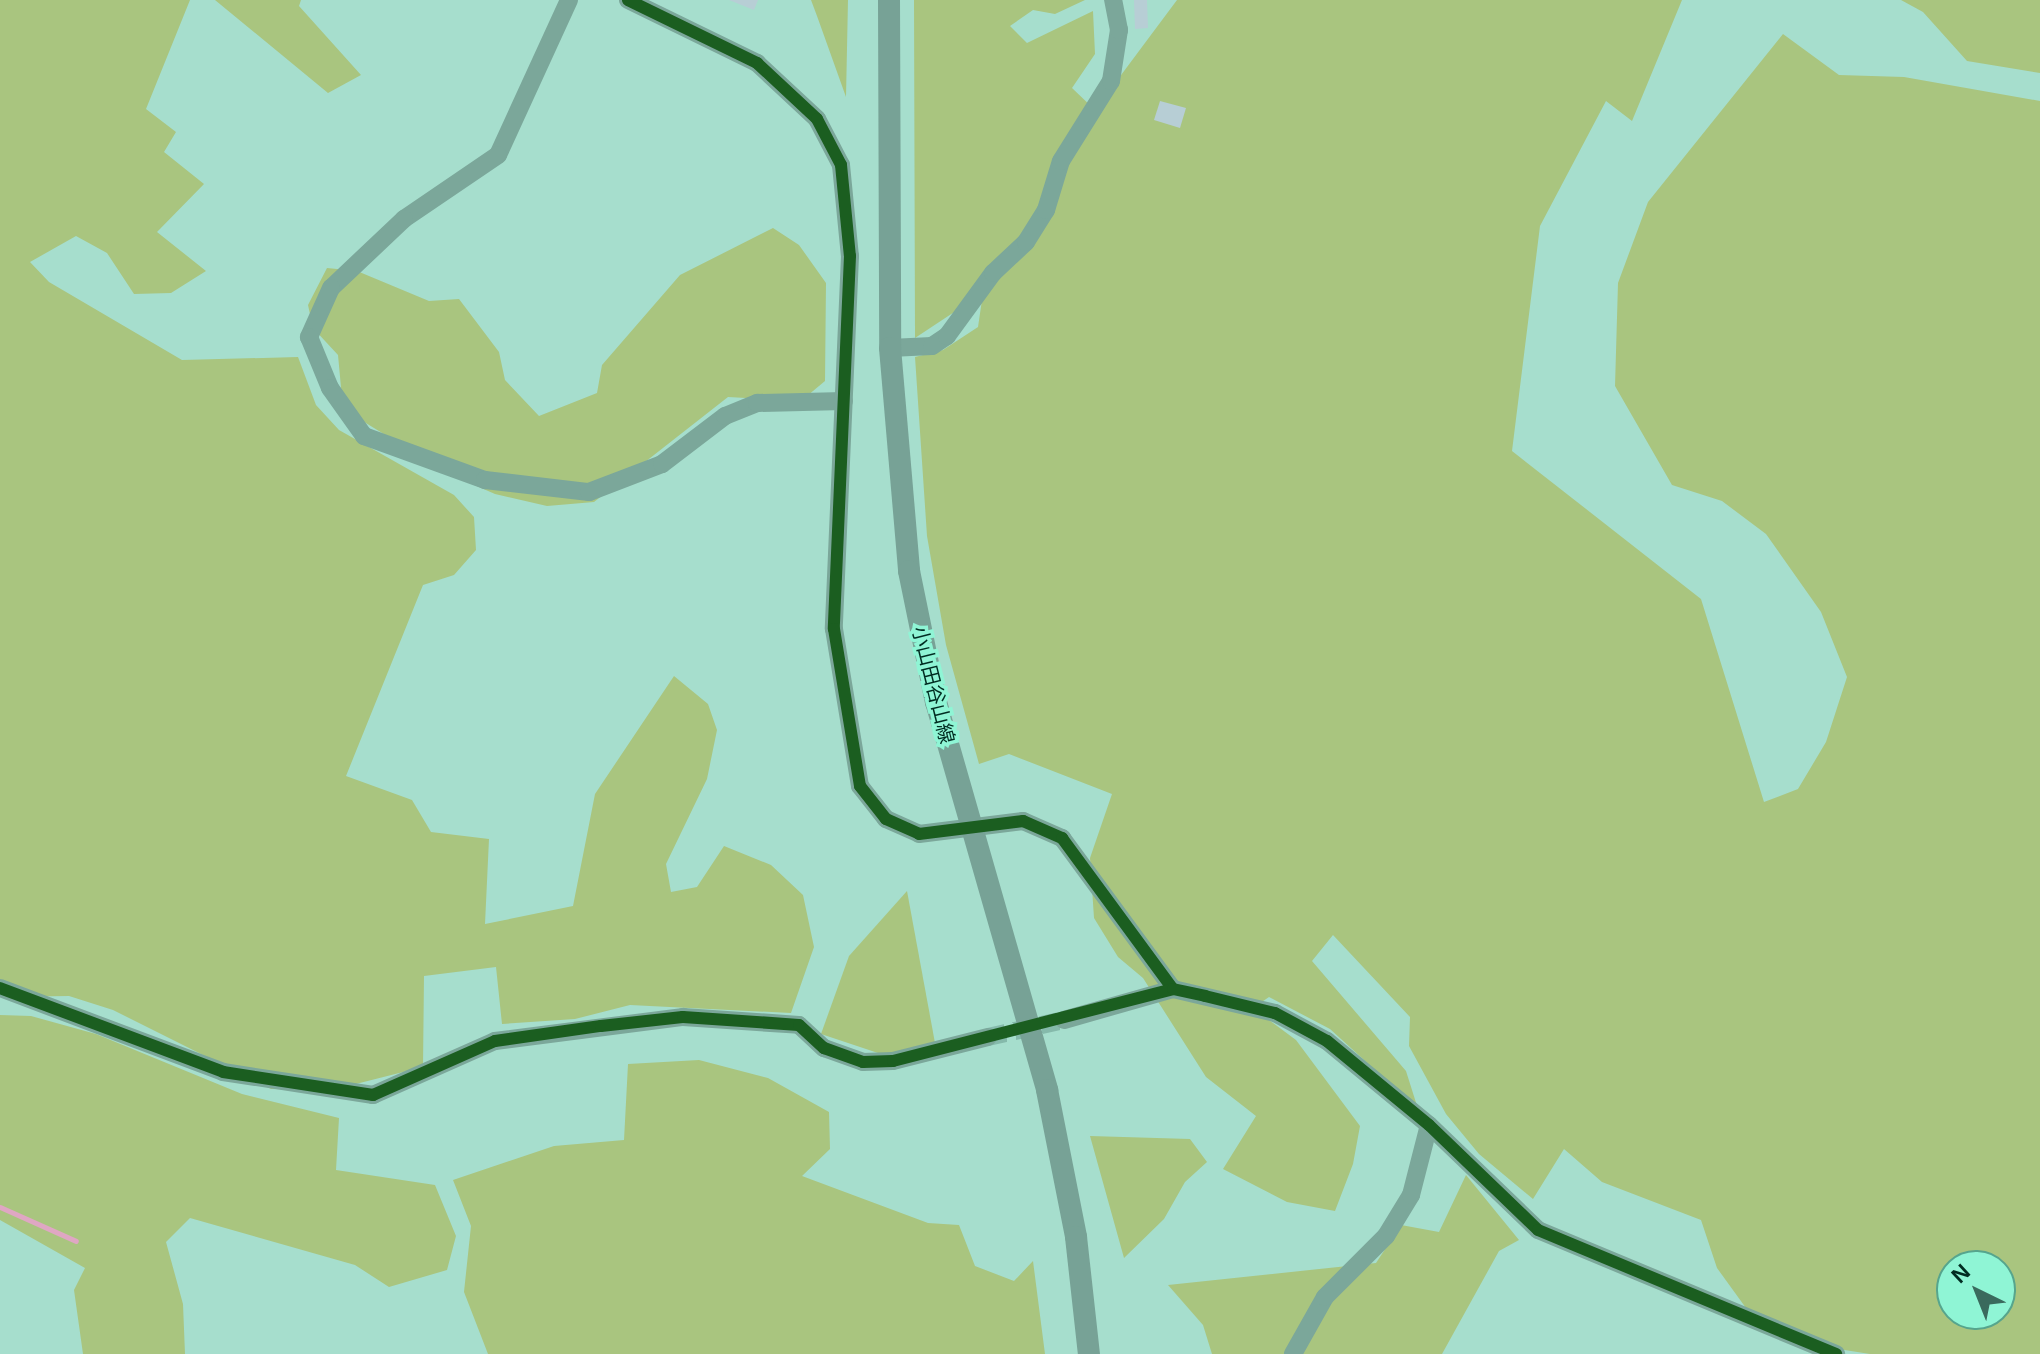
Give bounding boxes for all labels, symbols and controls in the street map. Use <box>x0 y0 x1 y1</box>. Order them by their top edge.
street label: 小山田谷山線 <box>907 624 959 746</box>
north arrow <box>1936 1250 2016 1330</box>
text: N <box>1946 1259 1975 1288</box>

